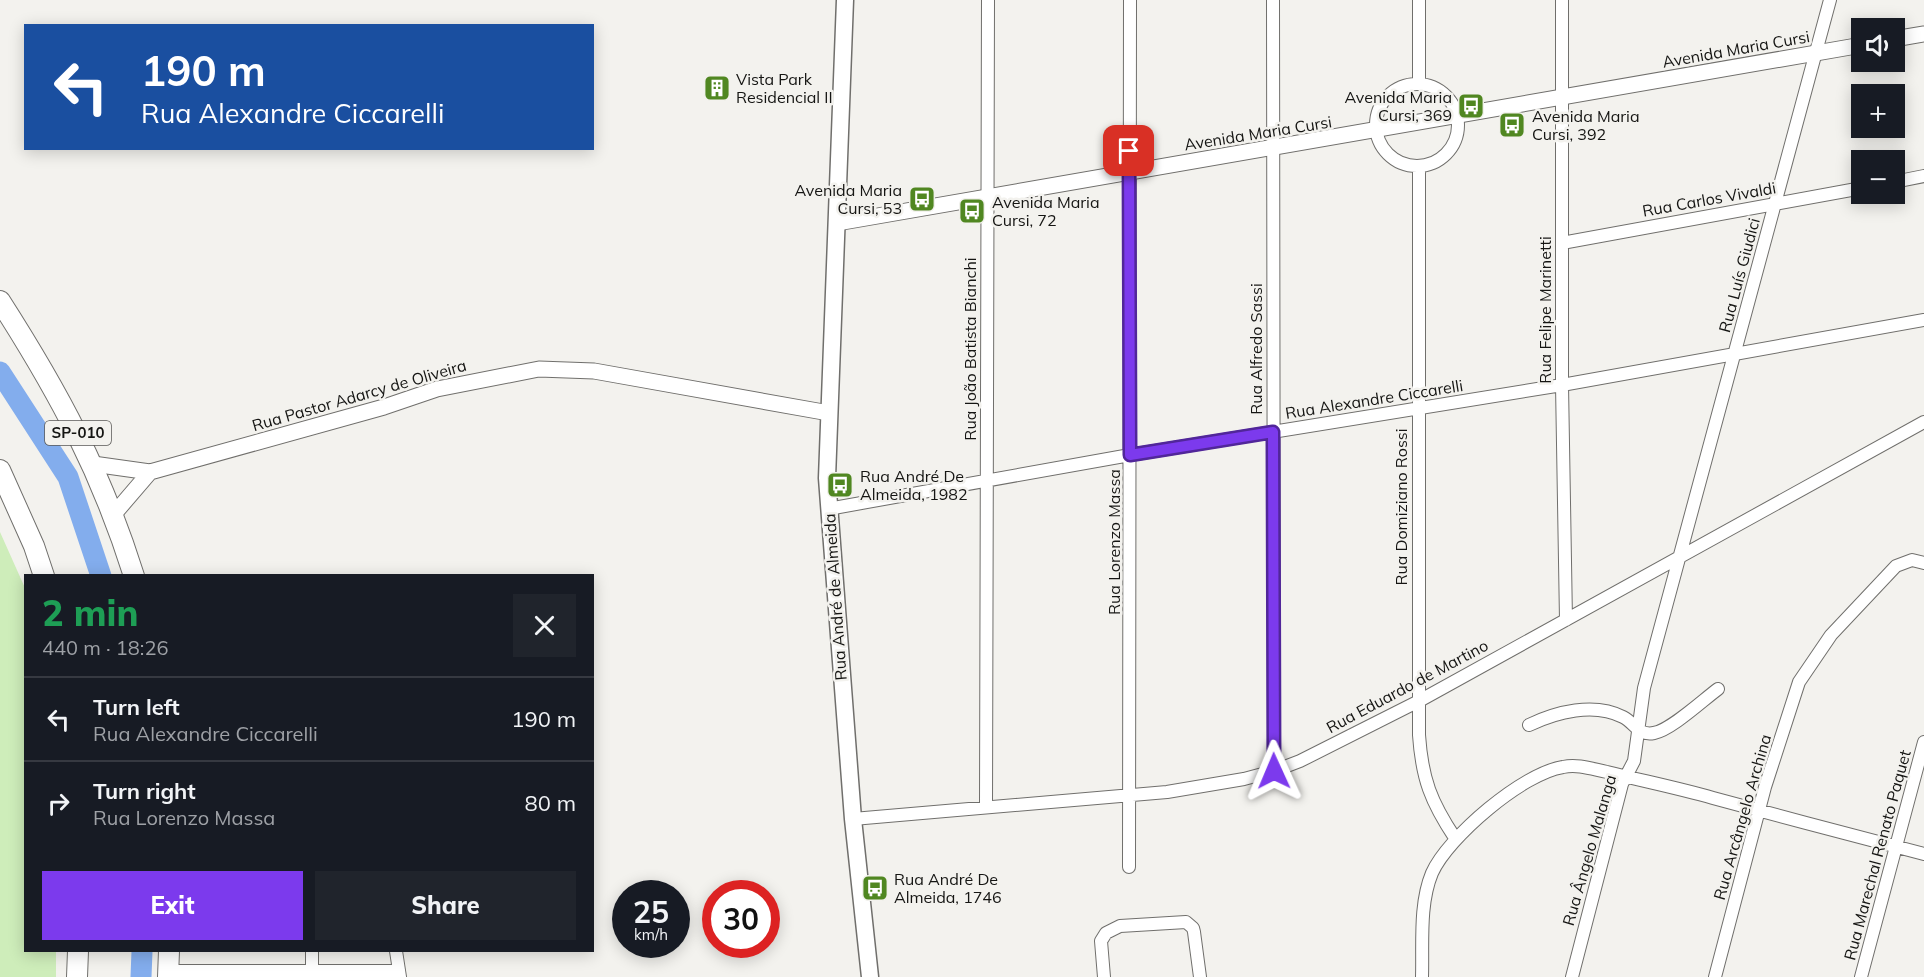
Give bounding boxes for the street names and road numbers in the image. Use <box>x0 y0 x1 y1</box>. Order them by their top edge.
street label: Avenida Maria Cursi <box>1661 26 1811 72</box>
street label: Avenida Maria Cursi <box>1183 111 1333 155</box>
street label: Rua Carlos Vivaldi <box>1641 177 1777 221</box>
street label: Rua Luís Giudici <box>1714 216 1764 334</box>
street label: Rua Felipe Marinetti <box>1535 236 1555 384</box>
street label: Rua João Batista Bianchi <box>960 257 980 441</box>
street label: Rua Alfredo Sassi <box>1246 283 1266 415</box>
street label: Rua Pastor Adarcy de Oliveira <box>249 355 469 435</box>
street label: Rua Alexandre Ciccarelli <box>1284 375 1464 423</box>
road number: SP-010 <box>45 421 111 445</box>
street label: Rua Domiziano Rossi <box>1391 428 1411 586</box>
street label: Rua Lorenzo Massa <box>1104 469 1124 615</box>
street label: Rua André de Almeida <box>819 513 851 681</box>
street label: Rua Eduardo de Martino <box>1323 635 1491 737</box>
street label: Rua Arcângelo Archina <box>1709 732 1775 902</box>
street label: Rua Marechal Renato Paquet <box>1839 747 1915 962</box>
street label: Rua Ângelo Malanga <box>1558 772 1620 928</box>

